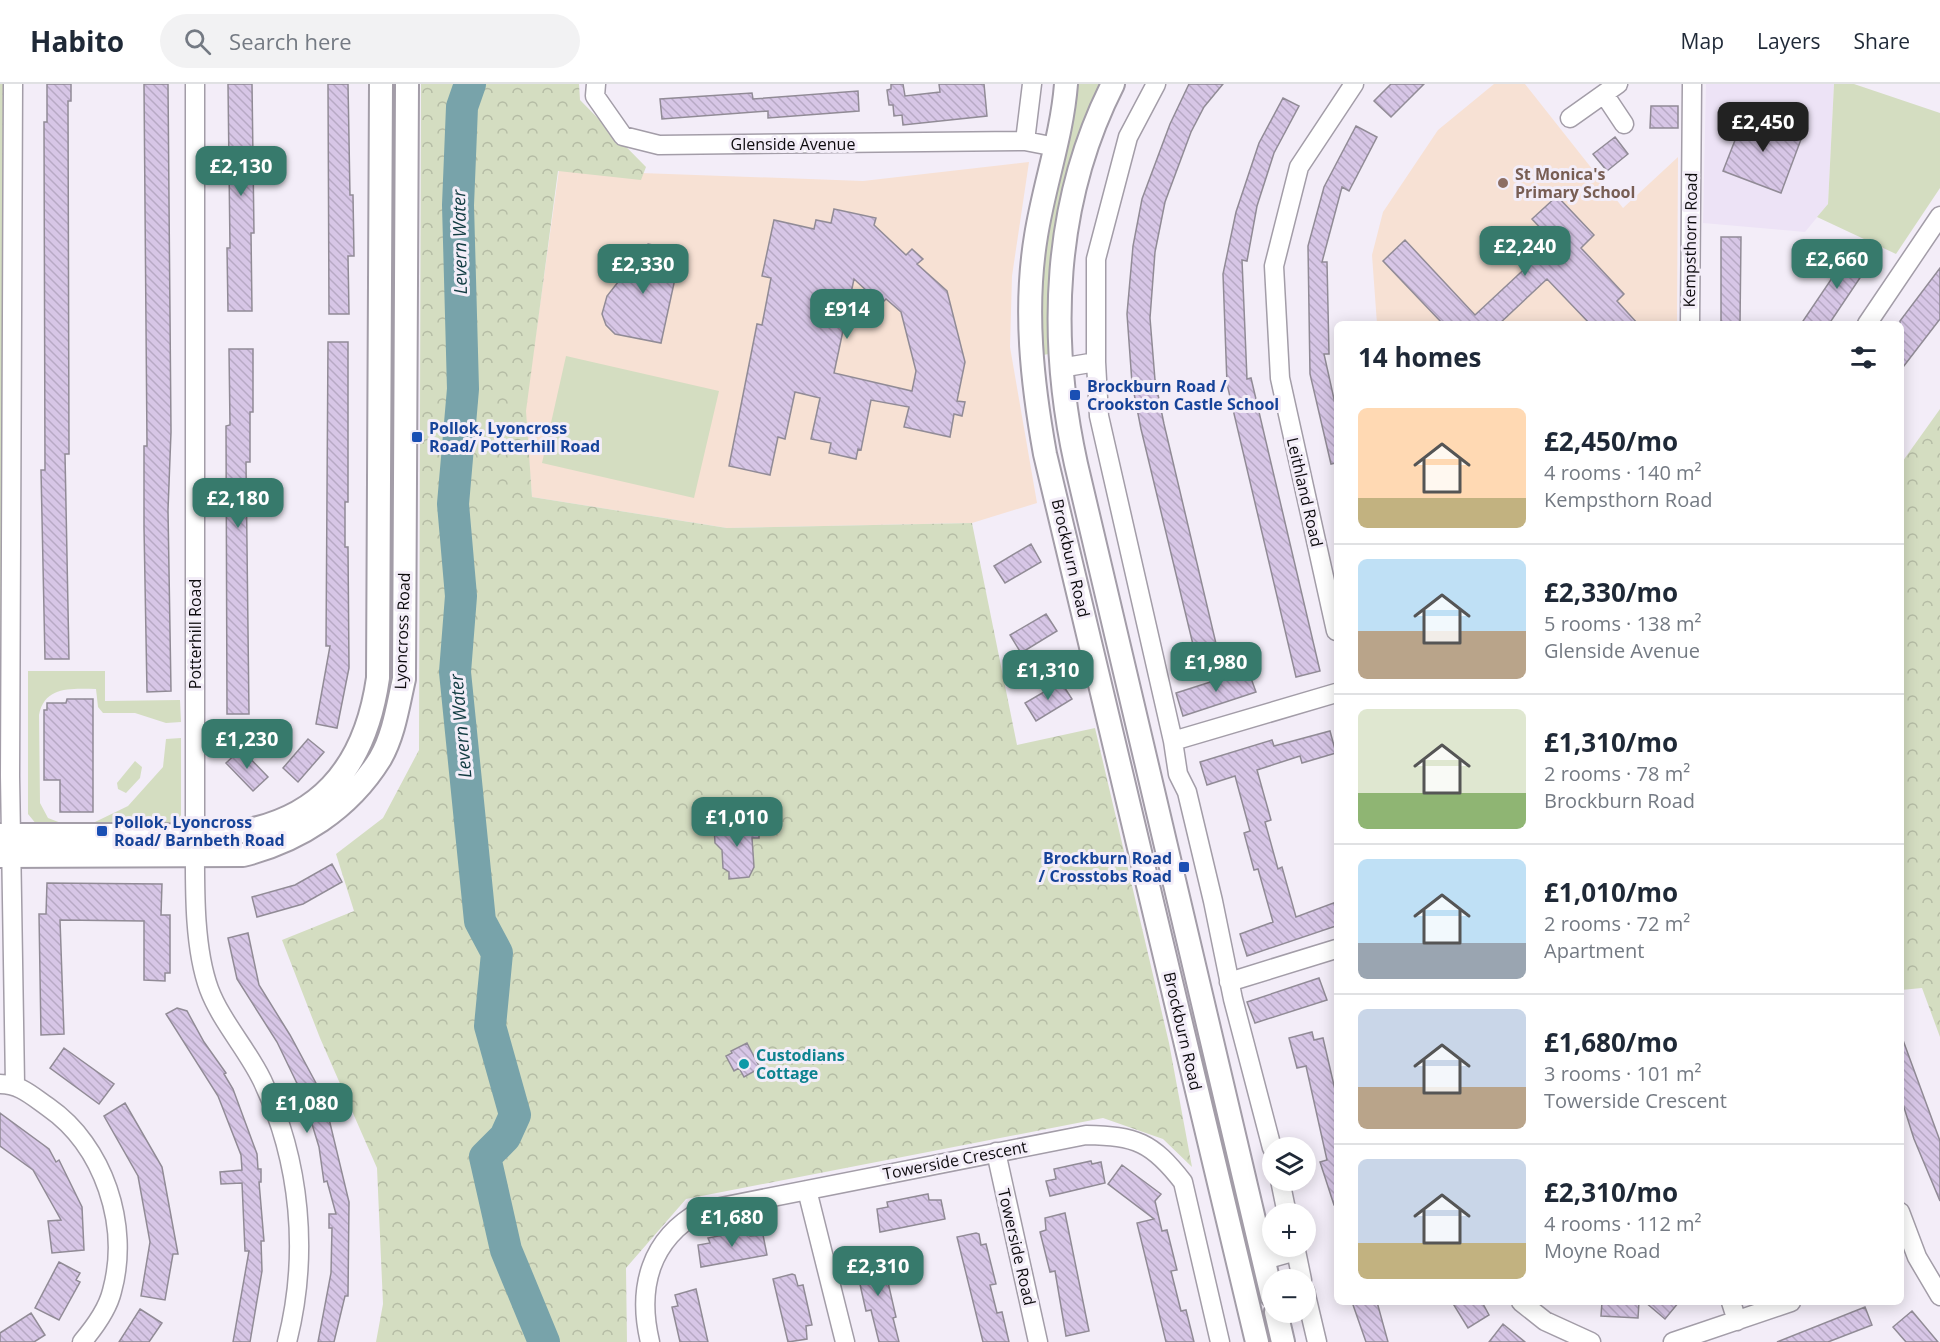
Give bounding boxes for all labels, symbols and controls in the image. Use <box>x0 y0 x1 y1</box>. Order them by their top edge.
search box <box>160 14 580 68</box>
text: Habito <box>30 22 124 60</box>
icon: search <box>181 25 214 58</box>
text: Search here <box>229 26 352 56</box>
text: Map <box>1681 27 1724 55</box>
text: Layers <box>1757 27 1821 55</box>
text: Share <box>1854 27 1910 55</box>
pin: £2,450 <box>1714 102 1812 153</box>
text: £2,450 <box>1732 108 1794 135</box>
street label: Glenside Avenue <box>731 133 855 155</box>
pin: £2,130 <box>192 146 290 197</box>
text: £2,130 <box>210 152 272 179</box>
place label: St Monica's Primary School <box>1515 163 1635 203</box>
street label: Kempsthorn Road <box>1678 172 1702 308</box>
marker: St Monica's Primary School <box>1496 176 1510 190</box>
water label: Levern Water <box>446 189 472 294</box>
pin: £2,240 <box>1476 226 1574 277</box>
text: £2,240 <box>1494 232 1556 259</box>
pin: £2,660 <box>1788 239 1886 290</box>
pin: £2,330 <box>594 244 692 295</box>
text: £2,660 <box>1806 245 1868 272</box>
text: £2,330 <box>612 250 674 277</box>
pin: £914 <box>811 289 883 340</box>
text: £914 <box>824 295 870 322</box>
text: 14 homes <box>1358 339 1482 375</box>
icon: filters <box>1847 341 1880 374</box>
place label: Brockburn Road / Crookston Castle School <box>1087 375 1279 415</box>
marker: Brockburn Road / Crookston Castle School <box>1068 388 1082 402</box>
place label: Pollok, Lyoncross Road/ Potterhill Road <box>429 417 600 457</box>
text: £2,450/mo <box>1544 423 1678 459</box>
marker: Pollok, Lyoncross Road/ Potterhill Road <box>410 430 424 444</box>
icon: home <box>1406 432 1478 504</box>
street label: Leithland Road <box>1282 435 1328 549</box>
text: 4 rooms · 140 m² <box>1544 459 1702 486</box>
pin: £2,180 <box>189 478 287 529</box>
text: £2,180 <box>207 484 269 511</box>
text: Kempsthorn Road <box>1544 486 1713 513</box>
street label: Brockburn Road <box>1047 497 1095 619</box>
street label: Lyoncross Road <box>389 572 415 690</box>
text: £2,330/mo <box>1544 574 1678 610</box>
street label: Potterhill Road <box>184 579 206 689</box>
icon: home <box>1406 583 1478 655</box>
text: 5 rooms · 138 m² <box>1544 610 1702 637</box>
text: Glenside Avenue <box>1544 637 1700 664</box>
pin: £1,980 <box>1167 642 1265 693</box>
text: £1,980 <box>1185 648 1247 675</box>
pin: £1,310 <box>999 650 1097 701</box>
text: £1,310 <box>1017 656 1079 683</box>
water label: Levern Water <box>443 672 477 779</box>
pin: £1,230 <box>198 719 296 770</box>
text: £1,310/mo <box>1544 724 1678 760</box>
text: £1,230 <box>216 725 278 752</box>
icon: home <box>1406 733 1478 805</box>
text: 2 rooms · 78 m² <box>1544 760 1690 787</box>
text: Brockburn Road <box>1544 787 1695 814</box>
pin: £1,010 <box>688 797 786 848</box>
text: £1,010 <box>706 803 768 830</box>
place label: Pollok, Lyoncross Road/ Barnbeth Road <box>114 811 285 851</box>
marker: Pollok, Lyoncross Road/ Barnbeth Road <box>95 824 109 838</box>
place label: Brockburn Road / Crosstobs Road <box>1039 847 1172 887</box>
marker: Brockburn Road / Crosstobs Road <box>1177 860 1191 874</box>
text: £1,010/mo <box>1544 874 1678 910</box>
icon: home <box>1406 883 1478 955</box>
text: 2 rooms · 72 m² <box>1544 910 1690 937</box>
text: Apartment <box>1544 937 1644 964</box>
street label: Brockburn Road <box>1159 970 1207 1092</box>
text: £1,680/mo <box>1544 1024 1678 1060</box>
icon: home <box>1406 1033 1478 1105</box>
place label: Custodians Cottage <box>756 1044 845 1084</box>
marker: Custodians Cottage <box>737 1057 751 1071</box>
text: 3 rooms · 101 m² <box>1544 1060 1702 1087</box>
pin: £1,080 <box>258 1083 356 1134</box>
text: Towerside Crescent <box>1544 1087 1727 1114</box>
text: £1,080 <box>276 1089 338 1116</box>
street label: Towerside Crescent <box>881 1135 1029 1185</box>
map controls <box>1262 1137 1316 1323</box>
button: layers <box>1262 1137 1316 1191</box>
text: £2,310/mo <box>1544 1174 1678 1210</box>
icon: home <box>1406 1183 1478 1255</box>
street label: Towerside Road <box>993 1186 1041 1308</box>
pin: £1,680 <box>683 1197 781 1248</box>
text: £1,680 <box>701 1203 763 1230</box>
button: + <box>1262 1203 1316 1257</box>
text: 4 rooms · 112 m² <box>1544 1210 1702 1237</box>
text: Moyne Road <box>1544 1237 1660 1264</box>
pin: £2,310 <box>829 1246 927 1297</box>
text: £2,310 <box>847 1252 909 1279</box>
button: − <box>1262 1269 1316 1323</box>

